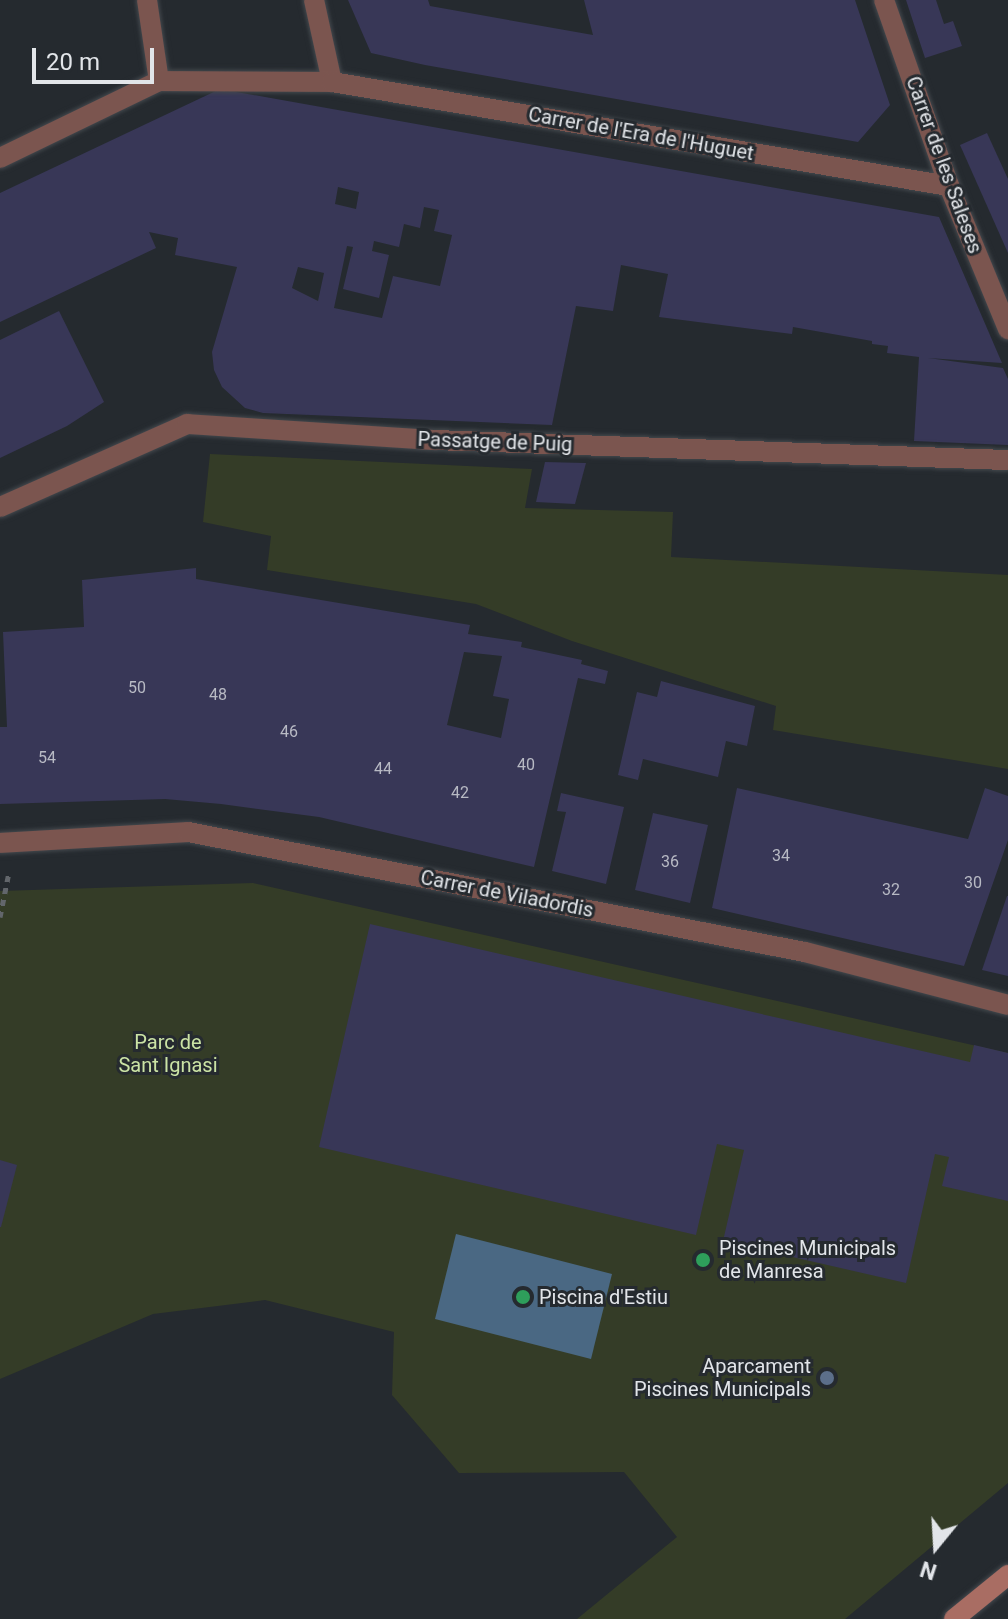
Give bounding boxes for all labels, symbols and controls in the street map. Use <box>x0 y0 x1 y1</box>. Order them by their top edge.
scale bar <box>36 32 158 82</box>
text: 20 m <box>46 48 100 76</box>
street label: Carrer de les Saleses <box>901 73 987 257</box>
street label: Carrer de l'Era de l'Huguet <box>526 102 756 166</box>
street label: Passatge de Puig <box>417 427 573 457</box>
house number: 50 <box>128 678 146 698</box>
house number: 48 <box>209 685 227 705</box>
house number: 46 <box>280 722 298 742</box>
house number: 54 <box>38 748 56 768</box>
house number: 40 <box>517 755 535 775</box>
house number: 44 <box>374 759 392 779</box>
house number: 42 <box>451 783 469 803</box>
house number: 34 <box>772 846 790 866</box>
house number: 36 <box>661 852 679 872</box>
street label: Carrer de Viladordis <box>419 865 595 923</box>
house number: 30 <box>964 873 982 893</box>
house number: 32 <box>882 880 900 900</box>
park label: Parc de Sant Ignasi <box>118 1031 218 1078</box>
place label: Piscines Municipals de Manresa <box>719 1236 896 1283</box>
marker: Piscines Municipals de Manresa <box>694 1251 712 1269</box>
place label: Piscina d'Estiu <box>539 1285 668 1309</box>
marker: Piscina d'Estiu <box>514 1288 532 1306</box>
place label: Aparcament Piscines Municipals <box>634 1354 811 1401</box>
marker: Aparcament Piscines Municipals <box>818 1369 836 1387</box>
north arrow <box>896 1507 976 1587</box>
text: N <box>917 1556 940 1585</box>

